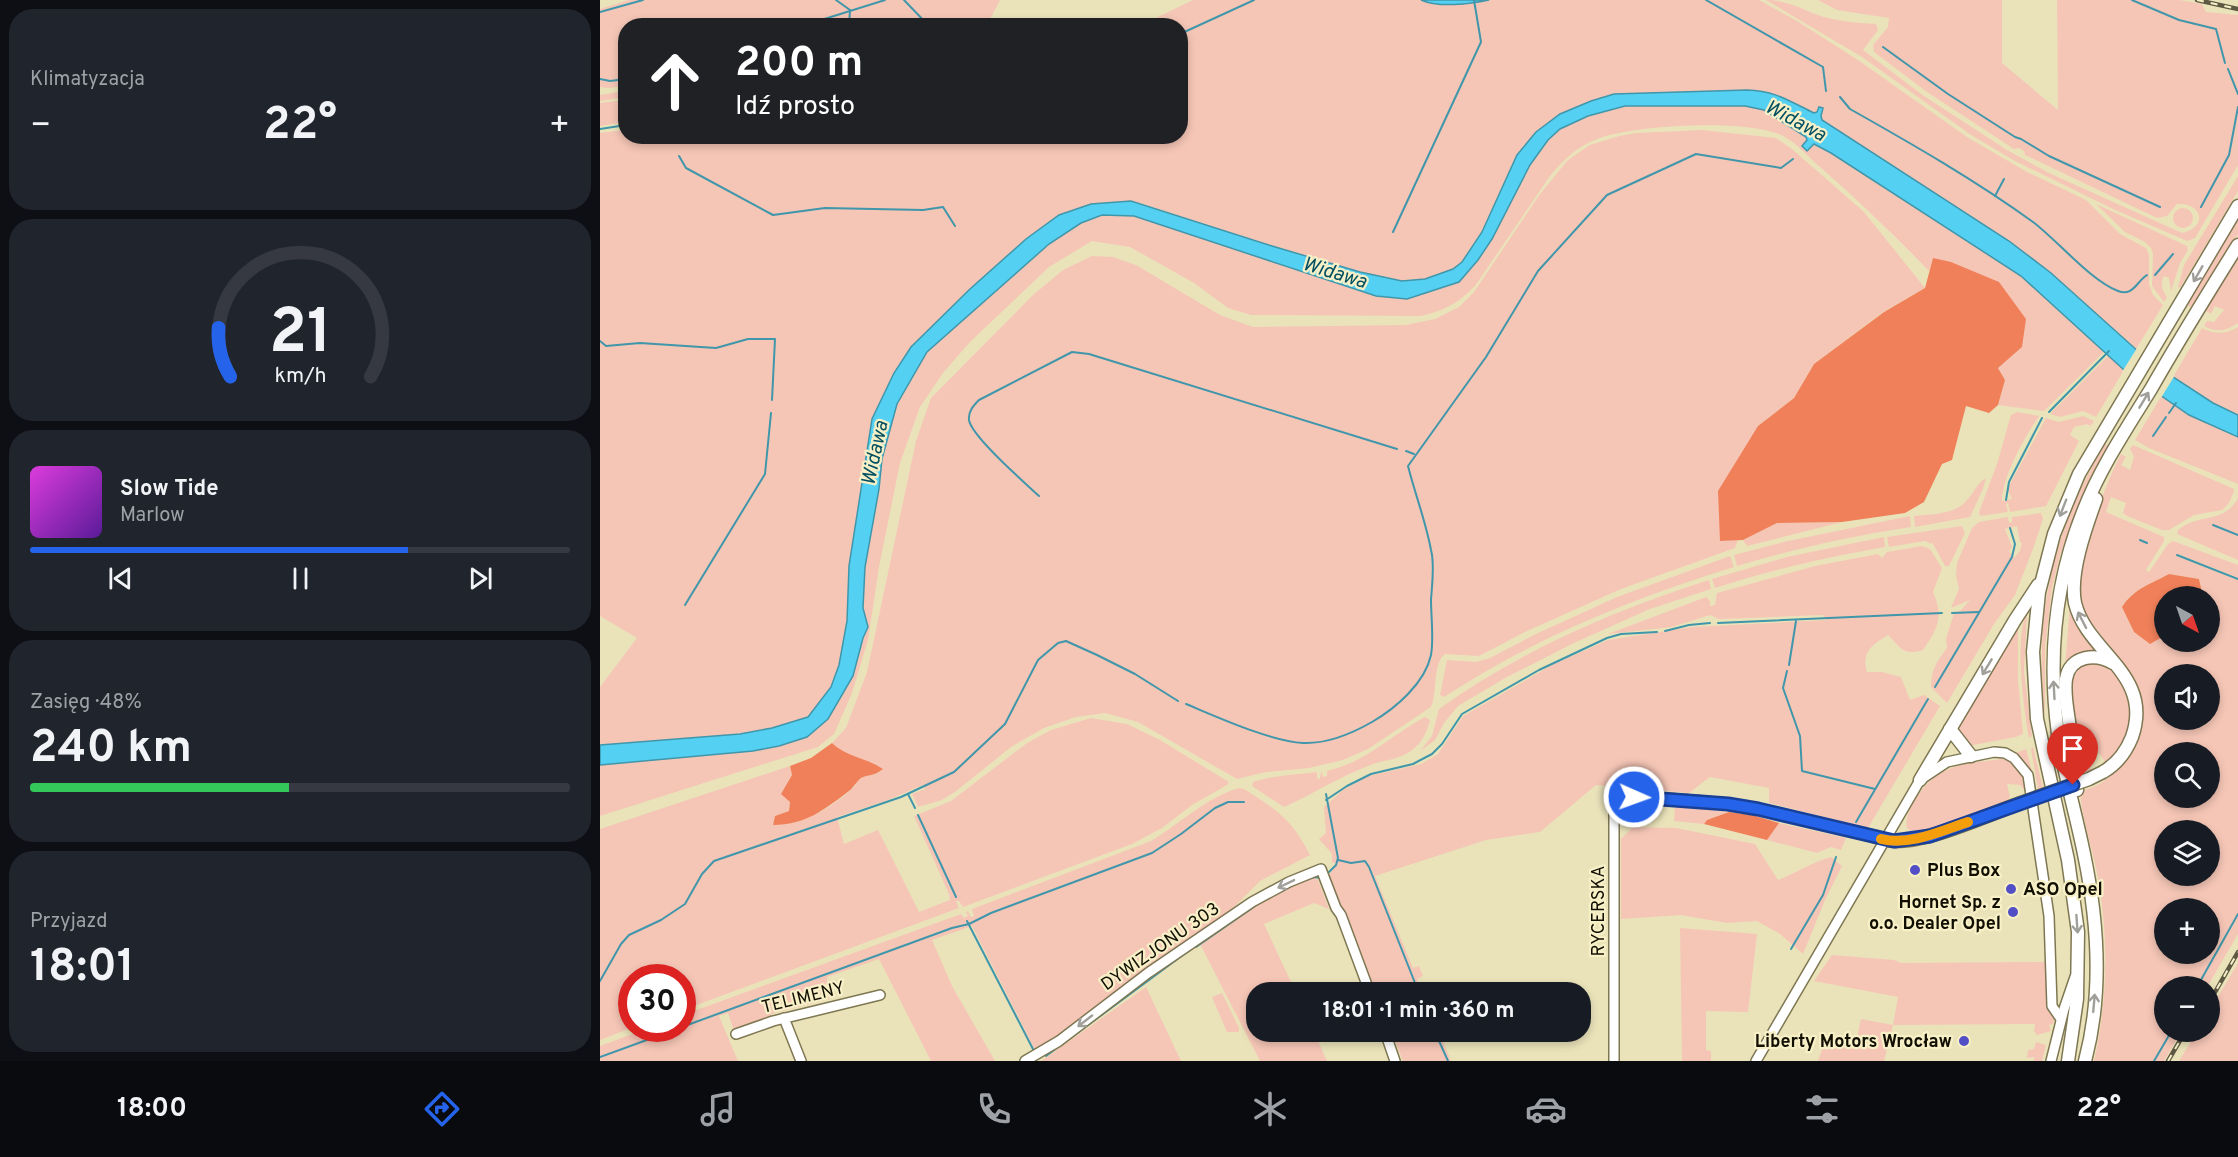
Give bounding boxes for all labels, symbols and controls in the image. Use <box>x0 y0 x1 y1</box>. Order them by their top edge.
text: 200 m <box>735 38 863 91</box>
icon: ahead <box>636 42 714 120</box>
text: Klimatyzacja <box>30 67 145 93</box>
text: Idź prosto <box>735 90 855 124</box>
water label: Widawa <box>1760 95 1831 149</box>
text: 22° <box>263 98 337 155</box>
text: − <box>30 106 51 148</box>
text: + <box>549 106 570 148</box>
water label: Widawa <box>1299 252 1370 296</box>
one-way arrow <box>2192 265 2204 282</box>
text: 21 <box>268 296 332 375</box>
text: km/h <box>274 364 326 391</box>
one-way arrow <box>2138 392 2150 409</box>
water label: Widawa <box>856 418 896 488</box>
text: Slow Tide <box>120 476 219 503</box>
one-way arrow <box>2057 498 2068 516</box>
text: Marlow <box>120 503 184 529</box>
icon: previous <box>104 562 137 595</box>
icon: pause <box>284 562 317 595</box>
icon: next <box>464 562 497 595</box>
north arrow <box>2154 586 2220 652</box>
map controls <box>2154 586 2220 1042</box>
one-way arrow <box>2076 611 2088 629</box>
one-way arrow <box>1981 658 1993 675</box>
button: sound <box>2154 664 2220 730</box>
one-way arrow <box>2049 680 2060 700</box>
text: Zasięg · 48% <box>30 690 142 716</box>
text: 240 km <box>30 721 192 778</box>
pin <box>2047 723 2098 785</box>
icon: arrive <box>2056 732 2089 765</box>
button: search <box>2154 742 2220 808</box>
position arrow <box>1602 765 1666 829</box>
button: layers <box>2154 820 2220 886</box>
place label: Plus Box <box>1927 860 2001 883</box>
marker: Plus Box <box>1908 863 1922 877</box>
street label: RYCERSKA <box>1588 866 1611 956</box>
one-way arrow <box>1277 879 1295 891</box>
place label: ASO Opel <box>2023 879 2103 902</box>
marker: ASO Opel <box>2004 882 2018 896</box>
place label: Hornet Sp. z o.o. Dealer Opel <box>1869 892 2001 936</box>
street label: DYWIZJONU 303 <box>1097 898 1225 997</box>
button: + <box>2154 898 2220 964</box>
marker: Hornet Sp. z o.o. Dealer Opel <box>2006 905 2020 919</box>
text: Przyjazd <box>30 909 107 935</box>
one-way arrow <box>2072 913 2083 933</box>
text: 18:01 <box>30 940 135 997</box>
speed limit sign: 30 <box>618 964 696 1042</box>
button: − <box>2154 976 2220 1042</box>
street label: TELIMENY <box>759 977 847 1020</box>
one-way arrow <box>2089 994 2100 1014</box>
text: 18:01 · 1 min · 360 m <box>1322 998 1515 1025</box>
one-way arrow <box>1077 1015 1093 1028</box>
place label: Liberty Motors Wrocław <box>1755 1031 1952 1054</box>
marker: Liberty Motors Wrocław <box>1957 1034 1971 1048</box>
icon: directions <box>421 1088 463 1130</box>
icon: music <box>697 1088 739 1130</box>
icon: phone <box>973 1088 1015 1130</box>
icon: climate <box>1249 1088 1291 1130</box>
icon: car <box>1525 1088 1567 1130</box>
icon: filters <box>1801 1088 1843 1130</box>
text: 18:00 <box>117 1092 187 1126</box>
text: 22° <box>2077 1092 2121 1126</box>

